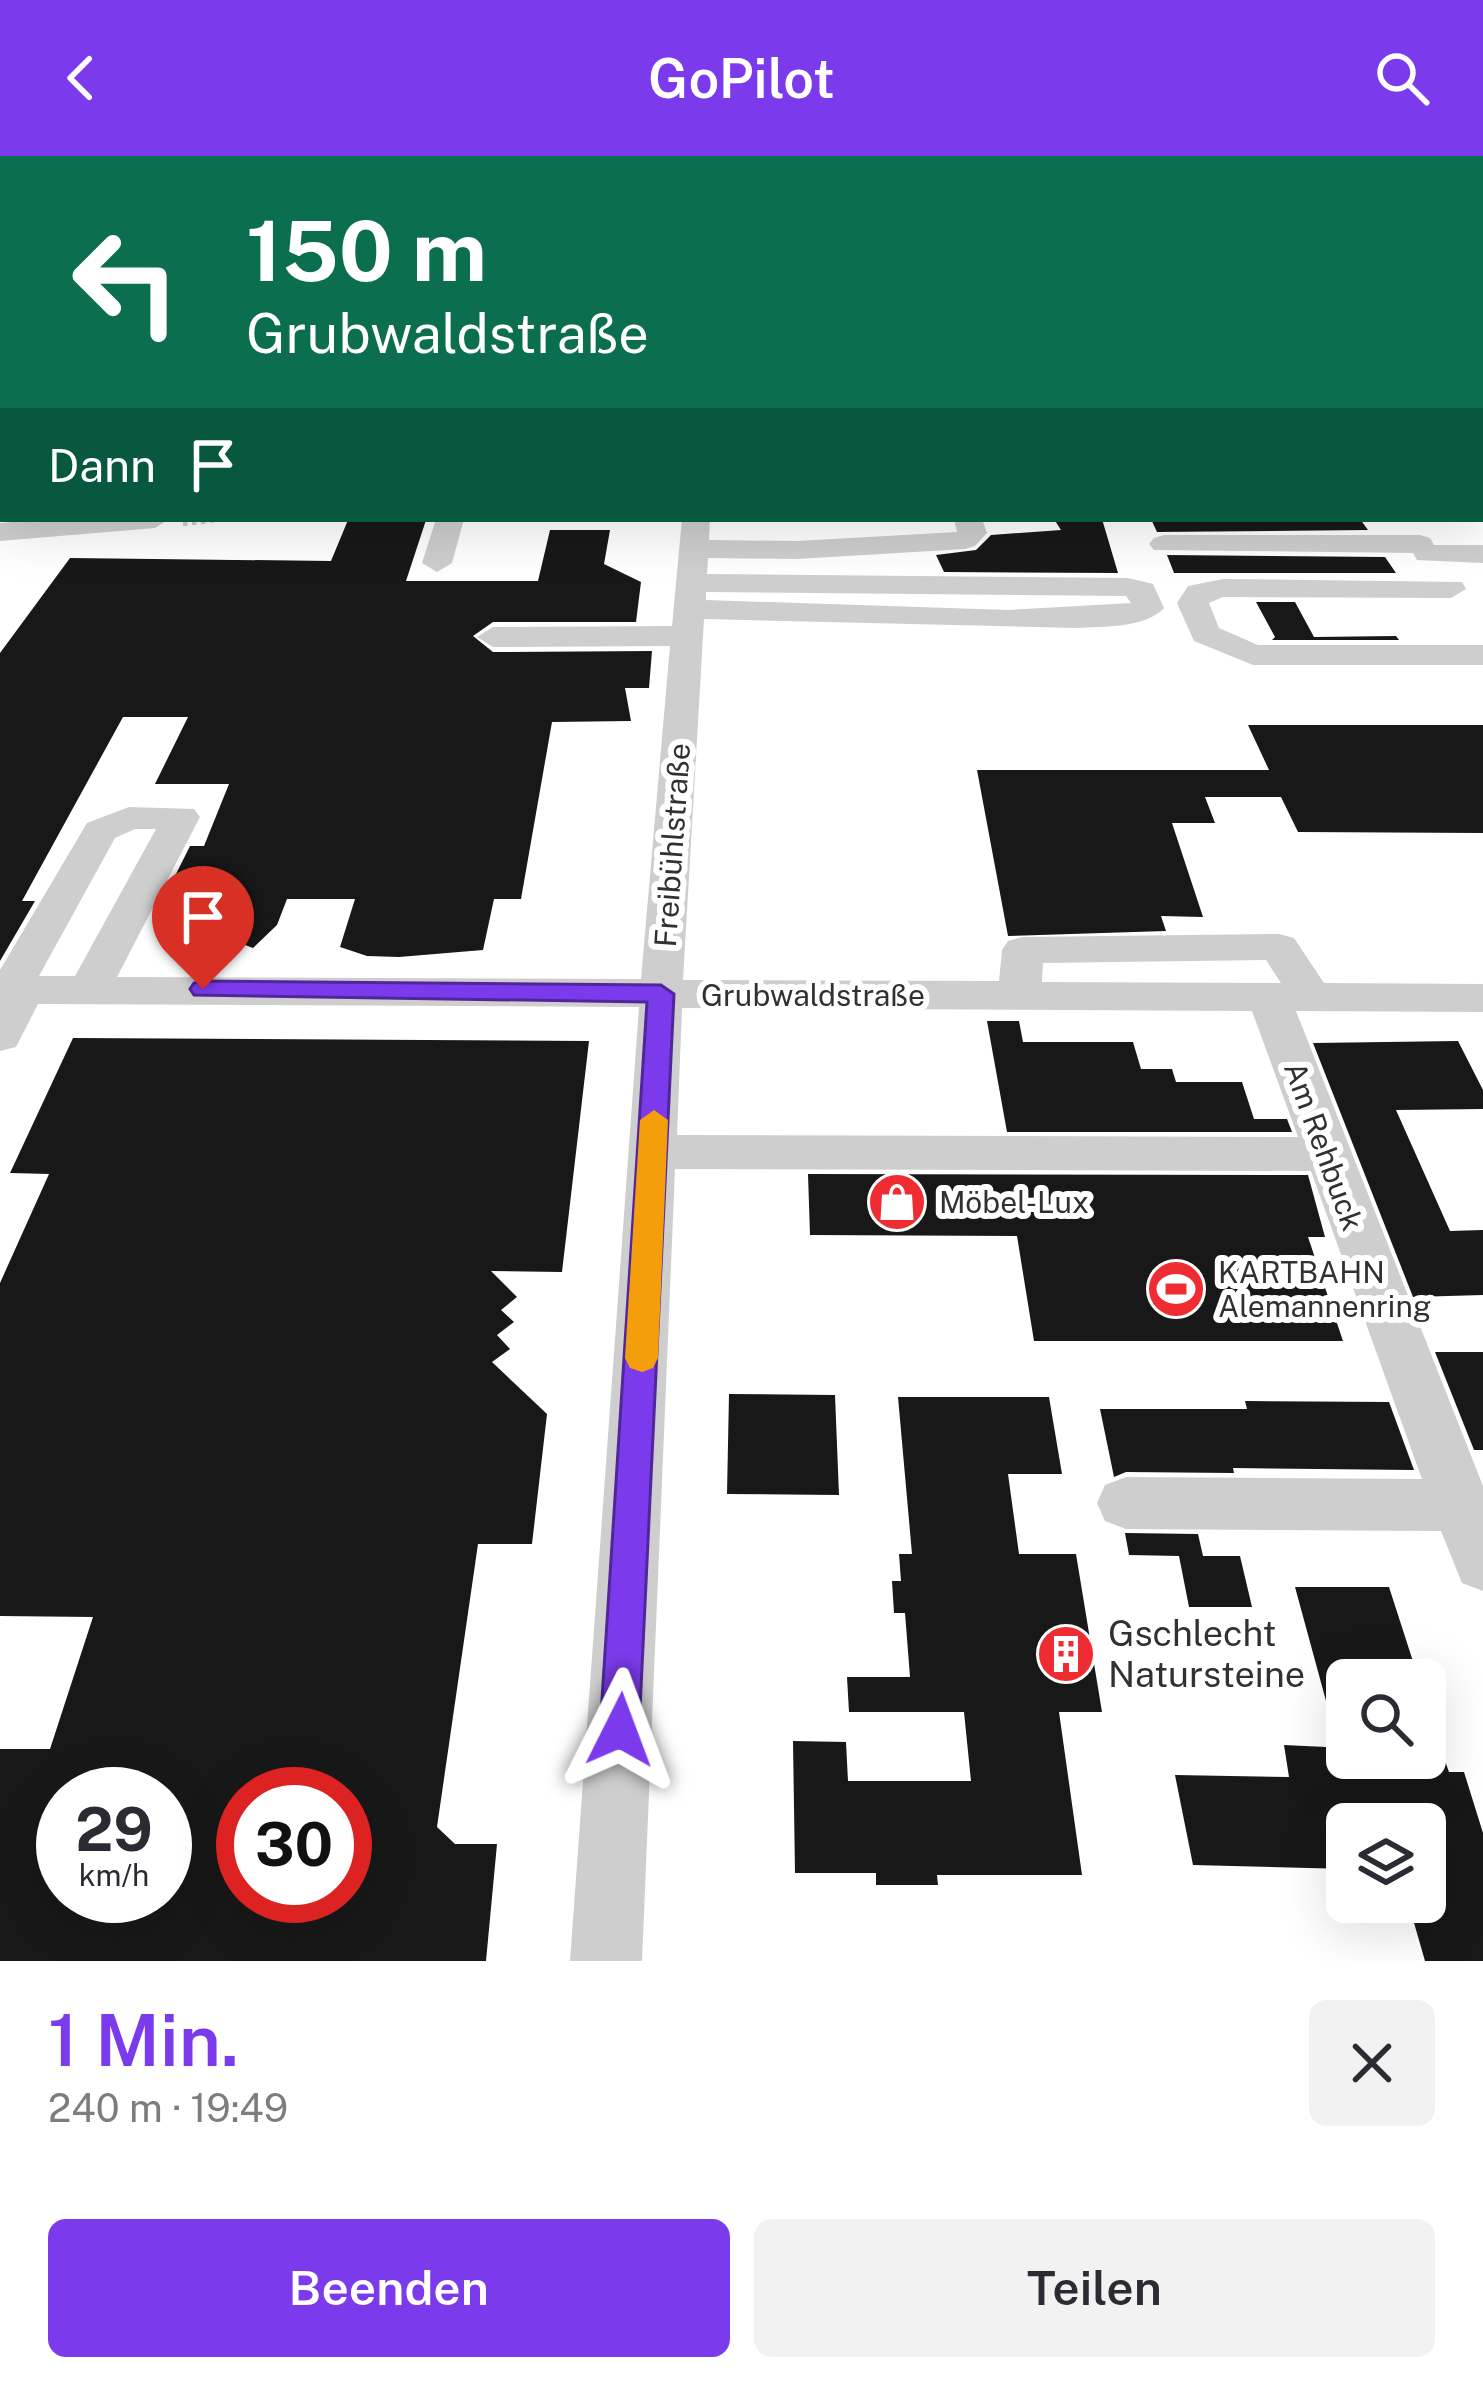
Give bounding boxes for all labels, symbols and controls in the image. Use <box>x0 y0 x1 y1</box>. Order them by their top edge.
icon: back <box>48 45 114 111</box>
icon: search <box>1369 45 1435 111</box>
text: GoPilot <box>648 47 835 110</box>
text: 150 m <box>246 201 487 300</box>
icon: left <box>48 204 204 360</box>
text: Grubwaldstraße <box>246 302 649 365</box>
icon: arrive <box>180 432 246 498</box>
text: Dann <box>48 439 156 492</box>
street label: Freibühlstraße <box>647 742 697 948</box>
pin <box>152 866 254 989</box>
icon: arrive <box>170 884 236 950</box>
street label: Grubwaldstraße <box>701 977 925 1013</box>
street label: Am Rehbuck <box>1277 1057 1371 1235</box>
shop icon: Möbel-Lux <box>866 1171 928 1233</box>
place label: Möbel-Lux <box>939 1184 1089 1220</box>
place label: KARTBAHN Alemannenring <box>1218 1254 1431 1324</box>
sports icon: KARTBAHN Alemannenring <box>1145 1258 1207 1320</box>
place label: Gschlecht Natursteine <box>1108 1612 1305 1695</box>
building icon: Gschlecht Natursteine <box>1035 1623 1097 1685</box>
map controls <box>1326 1659 1446 1923</box>
button: search <box>1326 1659 1446 1779</box>
position arrow <box>557 1667 683 1793</box>
speed limit sign: 30 <box>216 1767 372 1923</box>
text: 29 <box>75 1794 153 1865</box>
button: layers <box>1326 1803 1446 1923</box>
text: km/h <box>79 1857 149 1893</box>
text: 1 Min. <box>48 1998 239 2082</box>
button: close <box>1309 2000 1435 2126</box>
text: 240 m · 19:49 <box>48 2085 288 2131</box>
button: Beenden <box>48 2219 730 2357</box>
button: Teilen <box>754 2219 1435 2357</box>

